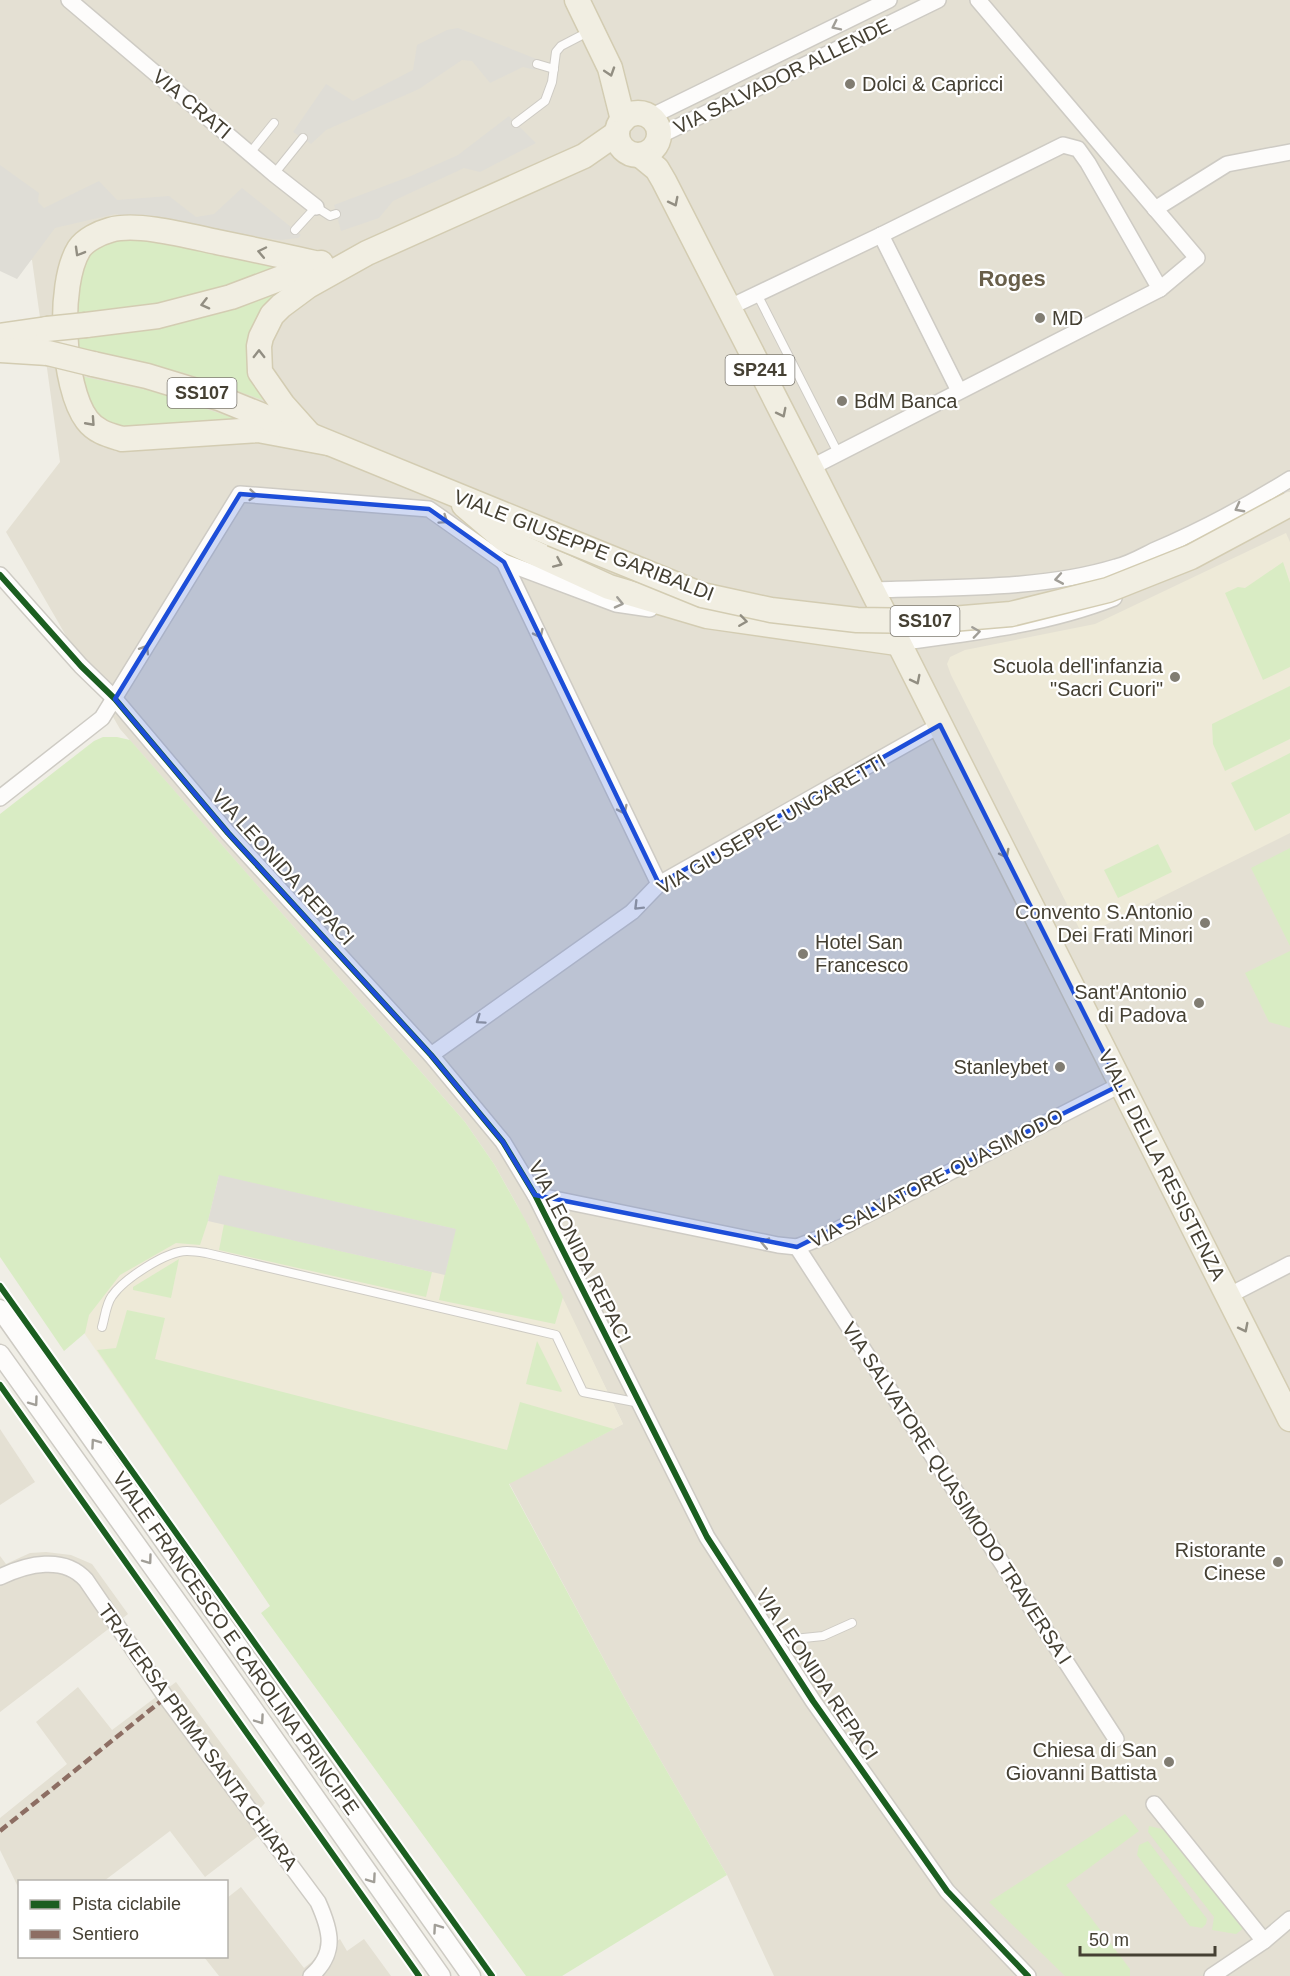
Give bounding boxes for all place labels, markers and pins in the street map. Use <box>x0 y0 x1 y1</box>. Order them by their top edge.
place label: Dolci & Capricci <box>862 73 1003 95</box>
marker: Dolci & Capricci <box>843 77 857 91</box>
place label: MD <box>1052 307 1083 329</box>
marker: MD <box>1033 311 1047 325</box>
place label: BdM Banca <box>854 390 958 412</box>
marker: BdM Banca <box>835 394 849 408</box>
place label: Scuola dell'infanzia "Sacri Cuori" <box>992 655 1164 700</box>
marker: Scuola dell'infanzia "Sacri Cuori" <box>1168 670 1182 684</box>
place label: Convento S.Antonio Dei Frati Minori <box>1015 901 1193 946</box>
marker: Convento S.Antonio Dei Frati Minori <box>1198 916 1212 930</box>
place label: Hotel San Francesco <box>815 931 908 976</box>
marker: Hotel San Francesco <box>796 947 810 961</box>
place label: Sant'Antonio di Padova <box>1074 981 1188 1026</box>
marker: Sant'Antonio di Padova <box>1192 996 1206 1010</box>
place label: Stanleybet <box>953 1056 1048 1078</box>
marker: Stanleybet <box>1053 1060 1067 1074</box>
place label: Ristorante Cinese <box>1175 1539 1266 1584</box>
marker: Ristorante Cinese <box>1271 1555 1285 1569</box>
place label: Chiesa di San Giovanni Battista <box>1006 1739 1158 1784</box>
marker: Chiesa di San Giovanni Battista <box>1162 1755 1176 1769</box>

